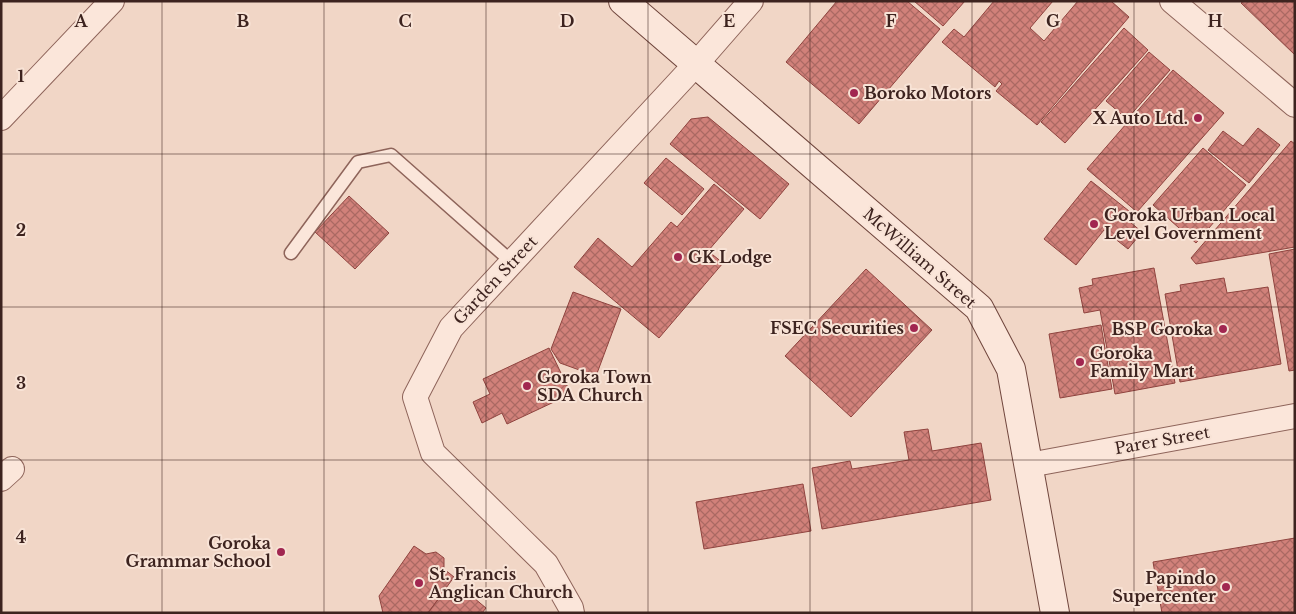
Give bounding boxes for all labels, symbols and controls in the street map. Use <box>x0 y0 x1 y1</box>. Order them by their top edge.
text: A <box>74 11 89 31</box>
text: B <box>237 11 250 31</box>
text: C <box>398 11 412 31</box>
text: D <box>560 11 574 31</box>
text: E <box>723 11 735 31</box>
text: F <box>885 11 897 31</box>
text: G <box>1046 11 1060 31</box>
text: H <box>1207 11 1223 31</box>
text: 1 <box>18 66 25 86</box>
place label: Boroko Motors <box>864 83 991 103</box>
marker: Boroko Motors <box>848 87 860 99</box>
place label: X Auto Ltd. <box>1092 108 1188 128</box>
marker: X Auto Ltd. <box>1192 112 1204 124</box>
street label: McWilliam Street <box>859 203 981 313</box>
place label: Goroka Urban Local Level Government <box>1104 205 1275 243</box>
marker: Goroka Urban Local Level Government <box>1088 218 1100 230</box>
text: 2 <box>16 220 26 240</box>
street label: Garden Street <box>449 232 541 328</box>
place label: GK Lodge <box>688 247 772 267</box>
marker: GK Lodge <box>672 251 684 263</box>
place label: FSEC Securities <box>770 318 904 338</box>
place label: BSP Goroka <box>1112 319 1213 339</box>
marker: FSEC Securities <box>908 322 920 334</box>
marker: BSP Goroka <box>1217 323 1229 335</box>
place label: Goroka Family Mart <box>1090 343 1195 381</box>
marker: Goroka Family Mart <box>1074 356 1086 368</box>
place label: Goroka Town SDA Church <box>537 367 652 405</box>
text: 3 <box>16 373 26 393</box>
marker: Goroka Town SDA Church <box>521 380 533 392</box>
street label: Parer Street <box>1113 422 1211 458</box>
text: 4 <box>16 527 26 547</box>
place label: Goroka Grammar School <box>125 533 271 571</box>
marker: Goroka Grammar School <box>275 546 287 558</box>
place label: St. Francis Anglican Church <box>428 564 574 602</box>
place label: Papindo Supercenter <box>1112 568 1216 606</box>
marker: St. Francis Anglican Church <box>413 577 425 589</box>
marker: Papindo Supercenter <box>1220 581 1232 593</box>

